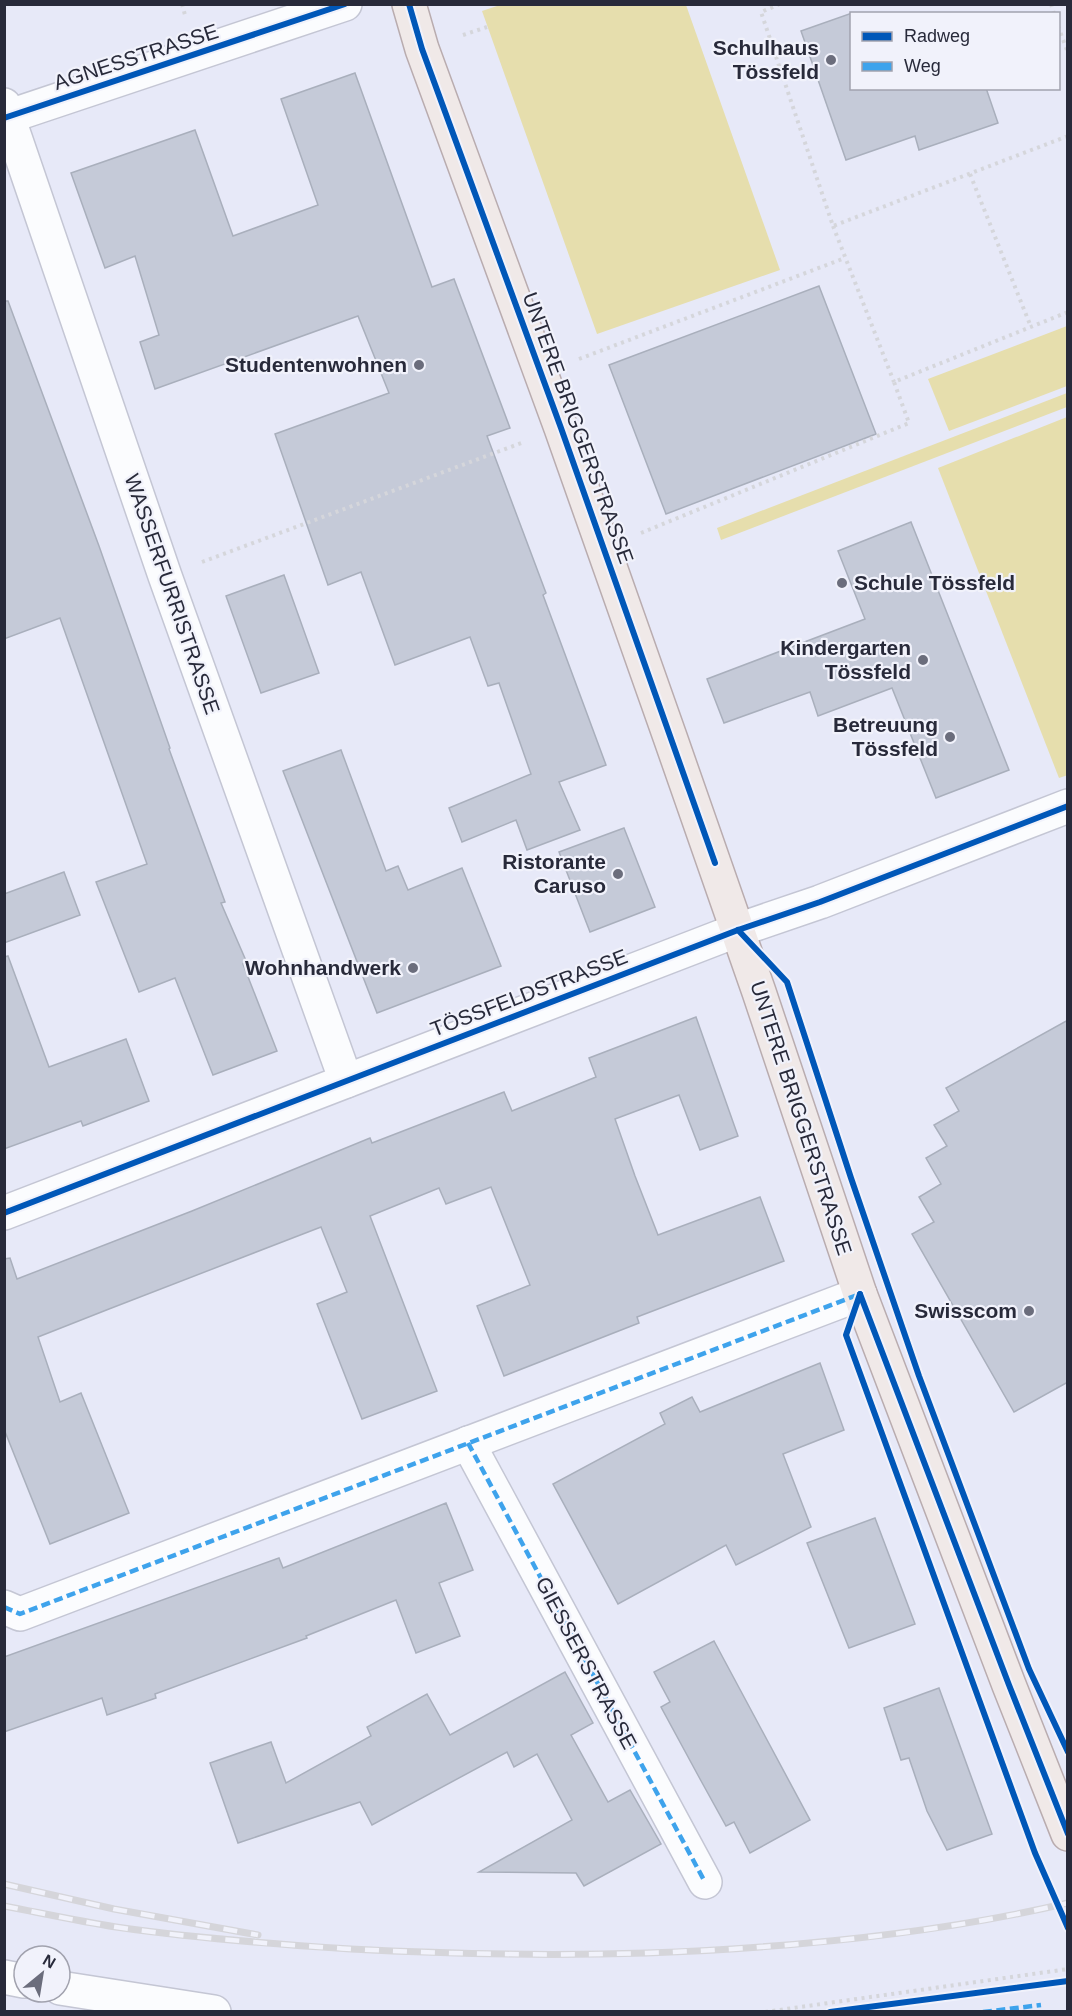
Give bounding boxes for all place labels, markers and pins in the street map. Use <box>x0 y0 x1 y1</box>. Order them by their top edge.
place label: Schulhaus Tössfeld <box>713 36 819 83</box>
marker: Schulhaus Tössfeld <box>824 53 838 67</box>
place label: Studentenwohnen <box>225 353 407 376</box>
marker: Studentenwohnen <box>412 358 426 372</box>
place label: Schule Tössfeld <box>854 571 1015 594</box>
marker: Schule Tössfeld <box>835 576 849 590</box>
place label: Kindergarten Tössfeld <box>780 636 911 683</box>
marker: Kindergarten Tössfeld <box>916 653 930 667</box>
place label: Betreuung Tössfeld <box>833 713 938 760</box>
marker: Betreuung Tössfeld <box>943 730 957 744</box>
place label: Ristorante Caruso <box>502 850 606 897</box>
marker: Ristorante Caruso <box>611 867 625 881</box>
place label: Wohnhandwerk <box>245 956 401 979</box>
marker: Wohnhandwerk <box>406 961 420 975</box>
place label: Swisscom <box>914 1299 1017 1322</box>
marker: Swisscom <box>1022 1304 1036 1318</box>

